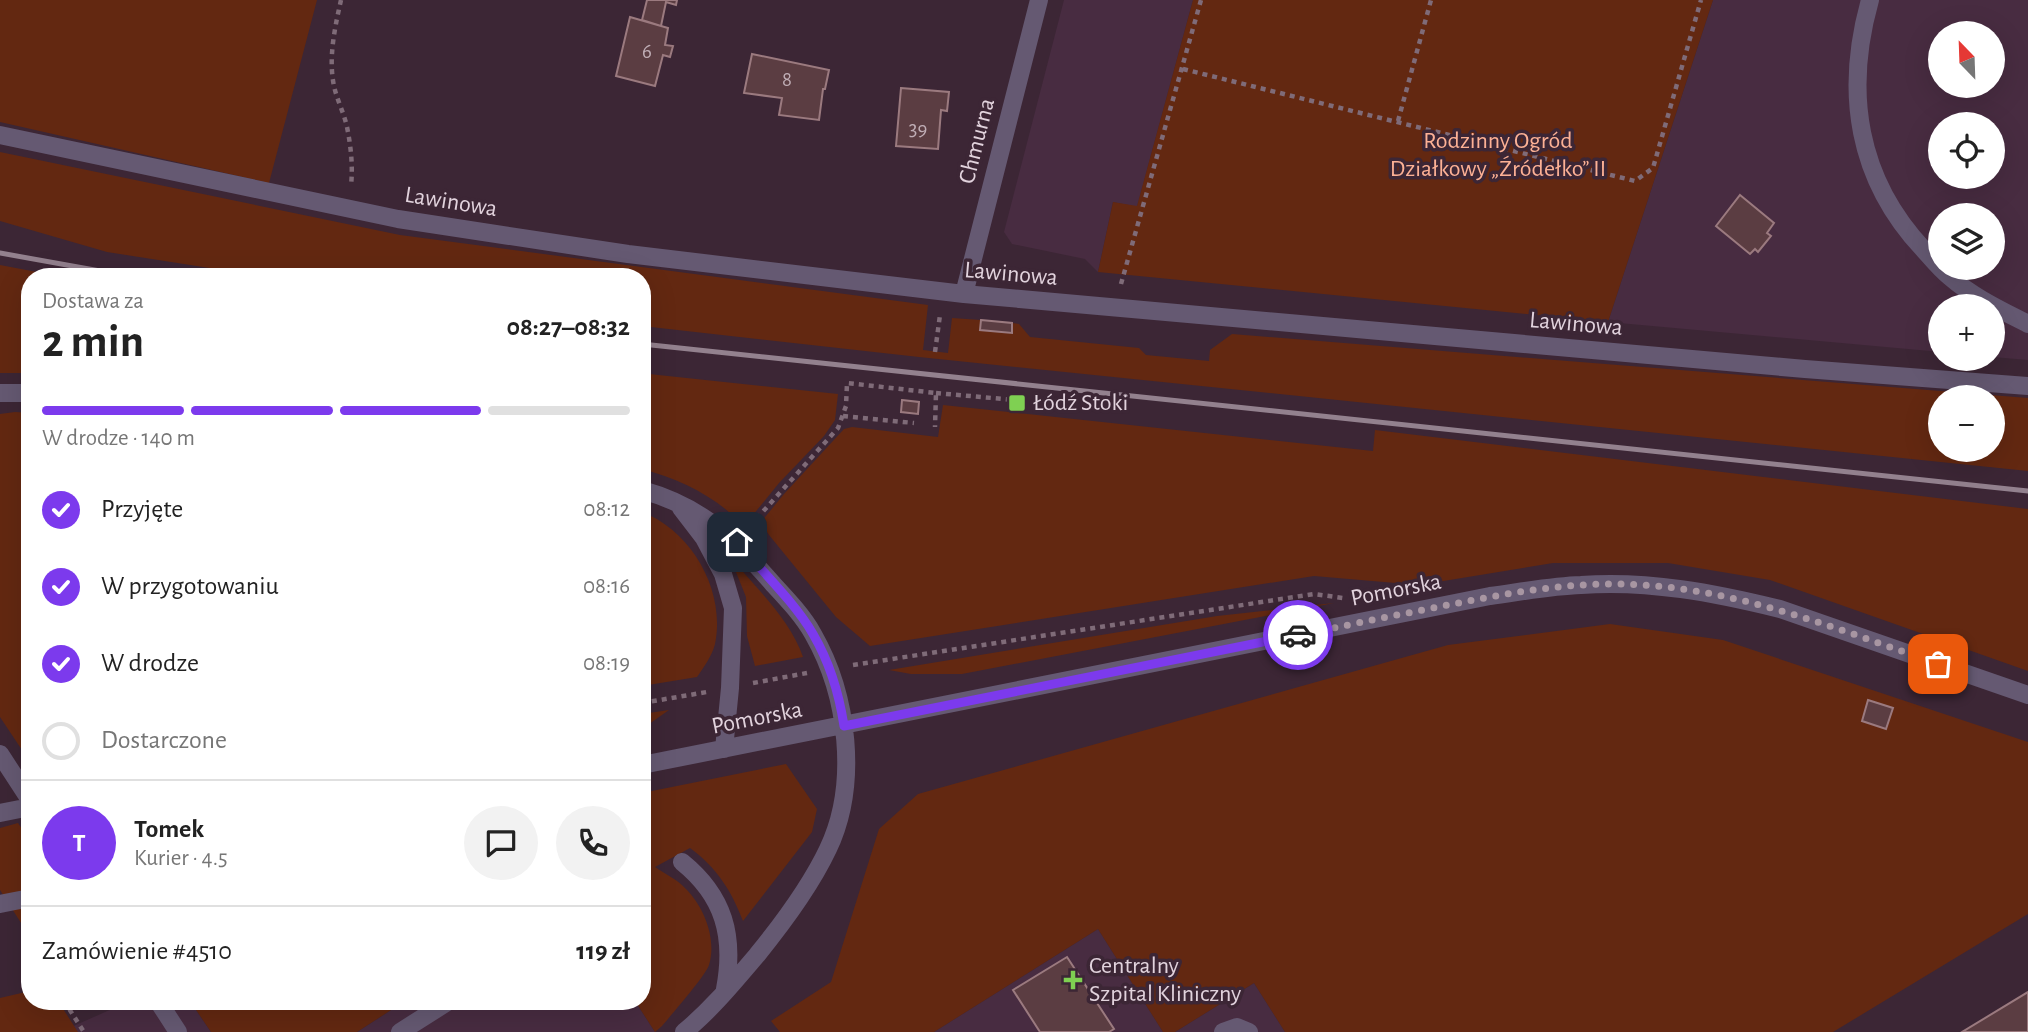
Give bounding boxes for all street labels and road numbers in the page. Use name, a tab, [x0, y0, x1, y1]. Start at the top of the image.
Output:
street label: Chmurna	[955, 96, 999, 186]
street label: Lawinowa	[403, 183, 499, 221]
street label: Lawinowa	[963, 258, 1059, 290]
street label: Lawinowa	[1528, 308, 1624, 340]
street label: Pomorska	[1349, 569, 1443, 611]
street label: Pomorska	[710, 697, 804, 739]

